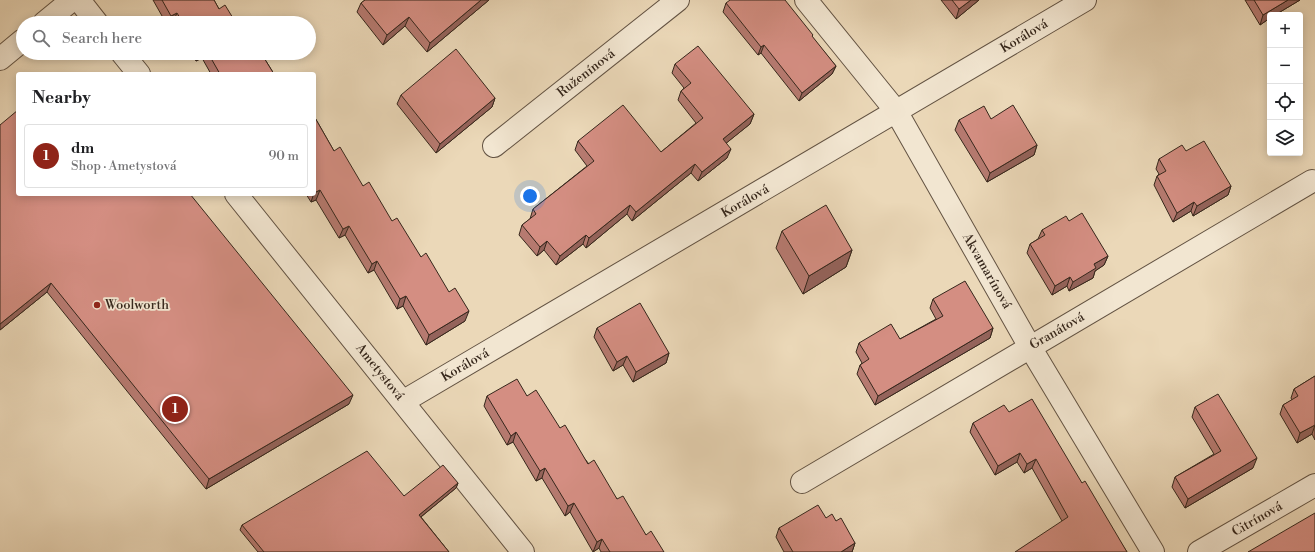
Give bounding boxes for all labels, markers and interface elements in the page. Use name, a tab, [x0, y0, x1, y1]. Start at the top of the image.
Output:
map controls	[1267, 12, 1303, 156]
button: +	[1267, 12, 1303, 48]
street label: Korálová	[997, 15, 1051, 56]
search box	[16, 16, 316, 60]
icon: search	[30, 27, 52, 49]
text: Search here	[62, 29, 142, 48]
street label: Ruženínová	[554, 45, 618, 101]
button: −	[1267, 48, 1303, 84]
button: locate	[1267, 84, 1303, 120]
text: Nearby	[32, 87, 91, 109]
button: layers	[1267, 120, 1303, 156]
text: dm	[71, 139, 94, 158]
text: 1	[43, 148, 49, 164]
text: 90 m	[268, 148, 299, 164]
text: Shop · Ametystová	[71, 158, 177, 174]
street label: Korálová	[718, 181, 772, 221]
your location	[520, 186, 540, 206]
street label: Akvamarínová	[958, 229, 1015, 312]
place label: Woolworth	[104, 297, 169, 313]
marker: Woolworth	[92, 300, 102, 310]
street label: Granátová	[1027, 309, 1088, 353]
street label: Ametystová	[352, 340, 408, 404]
street label: Korálová	[438, 345, 492, 385]
pin: 1	[162, 394, 188, 424]
street label: Citrínová	[1229, 498, 1285, 540]

